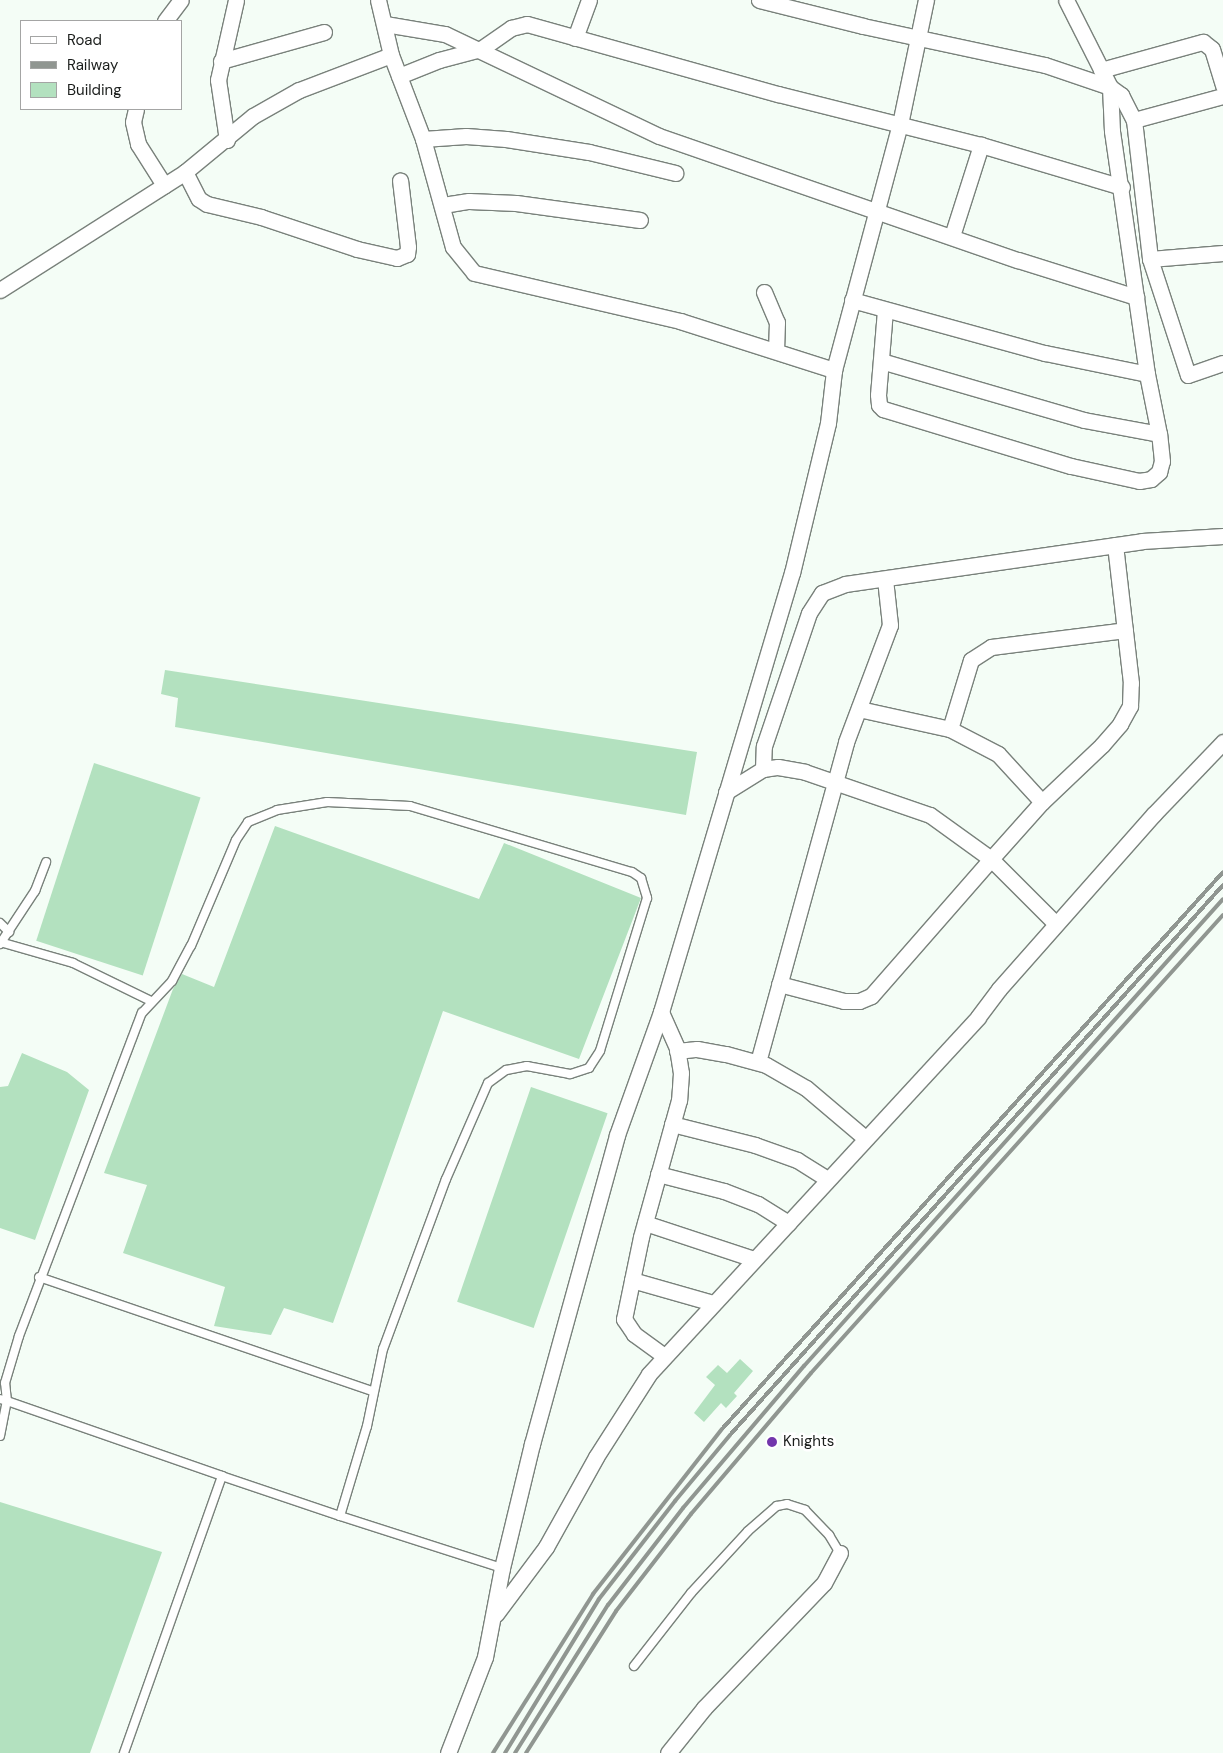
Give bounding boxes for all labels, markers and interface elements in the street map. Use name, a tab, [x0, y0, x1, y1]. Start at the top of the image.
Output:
legend	[20, 20, 182, 110]
text: Road	[67, 30, 102, 50]
text: Railway	[67, 55, 118, 75]
text: Building	[67, 80, 122, 100]
place label: Knights	[783, 1433, 834, 1451]
marker: Knights	[765, 1435, 779, 1449]

